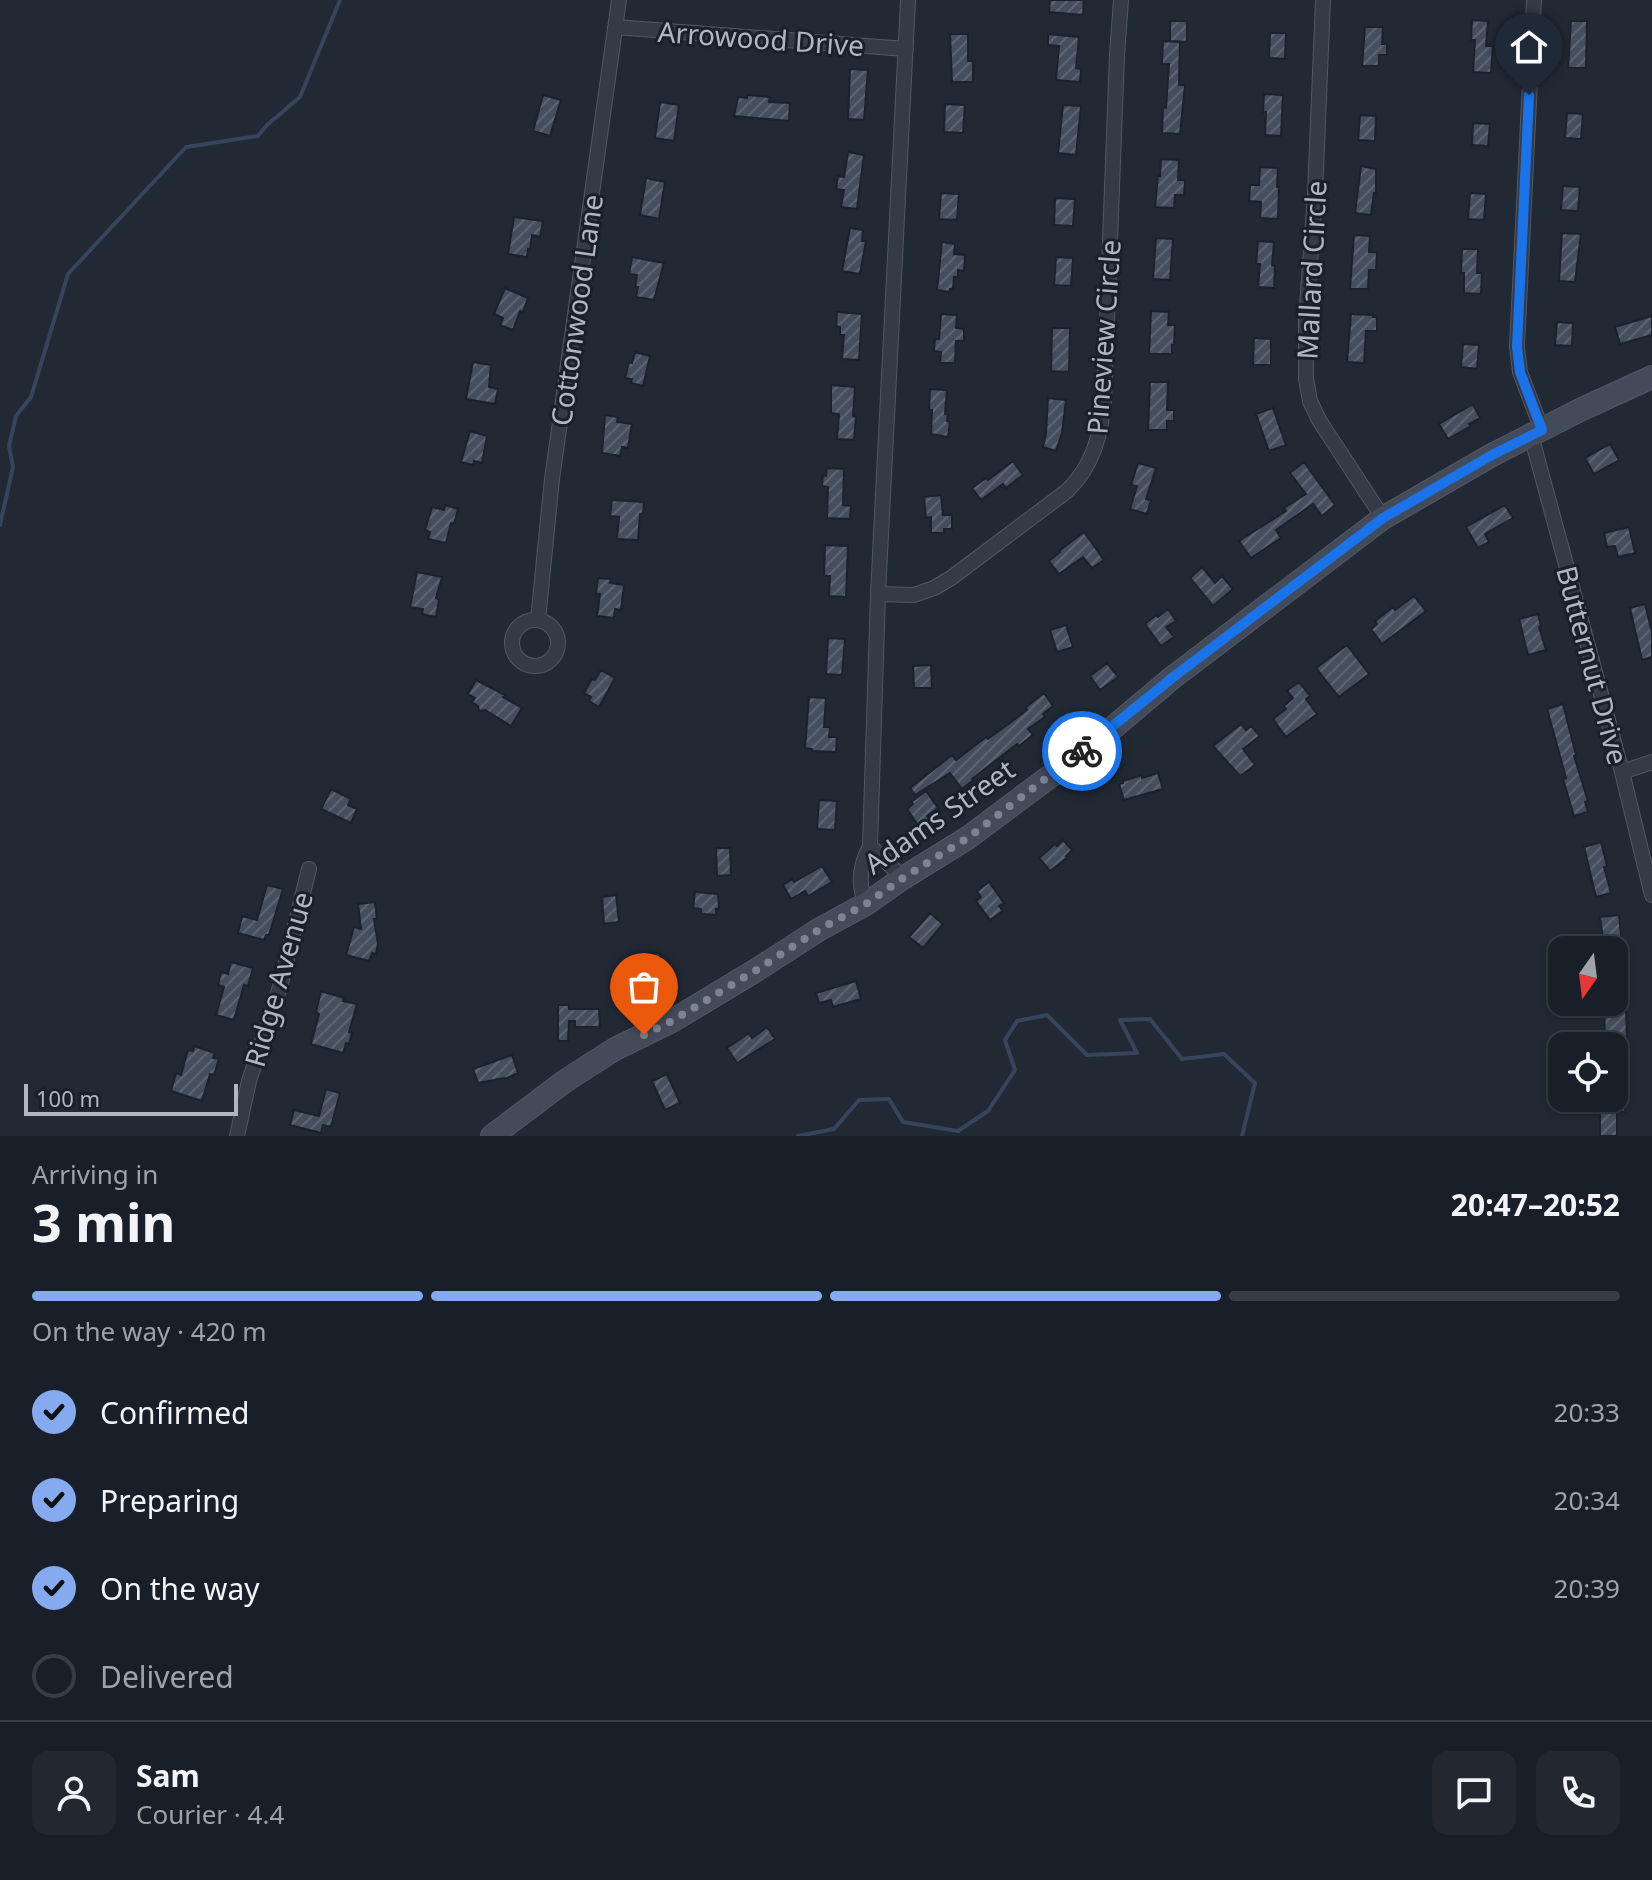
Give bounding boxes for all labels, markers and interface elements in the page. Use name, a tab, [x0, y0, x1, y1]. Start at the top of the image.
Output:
street label: Arrowood Drive	[657, 12, 865, 64]
pin	[1495, 13, 1563, 95]
icon: home	[1507, 25, 1551, 69]
street label: Mallard Circle	[1287, 180, 1335, 360]
street label: Cottonwood Lane	[541, 192, 611, 428]
street label: Pineview Circle	[1077, 238, 1129, 436]
street label: Butternut Drive	[1548, 561, 1638, 769]
courier	[1042, 711, 1122, 791]
icon: bike	[1060, 729, 1104, 773]
street label: Adams Street	[856, 750, 1022, 882]
street label: Ridge Avenue	[235, 887, 321, 1071]
north arrow	[1548, 936, 1628, 1016]
map controls	[1548, 936, 1628, 1112]
pin	[610, 953, 678, 1035]
icon: bag	[622, 965, 666, 1009]
button: locate	[1548, 1032, 1628, 1112]
scale bar	[24, 1080, 238, 1116]
text: 100 m	[36, 1083, 100, 1113]
text: Arriving in	[32, 1156, 158, 1192]
text: 20:47–20:52	[1451, 1184, 1620, 1225]
text: 3 min	[32, 1186, 175, 1257]
text: On the way · 420 m	[32, 1313, 266, 1349]
icon: check	[32, 1390, 76, 1434]
text: Confirmed	[100, 1392, 250, 1433]
text: 20:33	[1554, 1394, 1620, 1430]
icon: check	[32, 1478, 76, 1522]
text: Preparing	[100, 1480, 239, 1521]
text: 20:34	[1554, 1482, 1620, 1518]
icon: check	[32, 1566, 76, 1610]
text: On the way	[100, 1568, 260, 1609]
text: 20:39	[1554, 1570, 1620, 1606]
text: Delivered	[100, 1656, 234, 1697]
button: person	[32, 1751, 116, 1835]
button: chat	[1432, 1751, 1516, 1835]
button: phone	[1536, 1751, 1620, 1835]
text: Sam	[136, 1755, 200, 1796]
text: Courier · 4.4	[136, 1796, 284, 1832]

